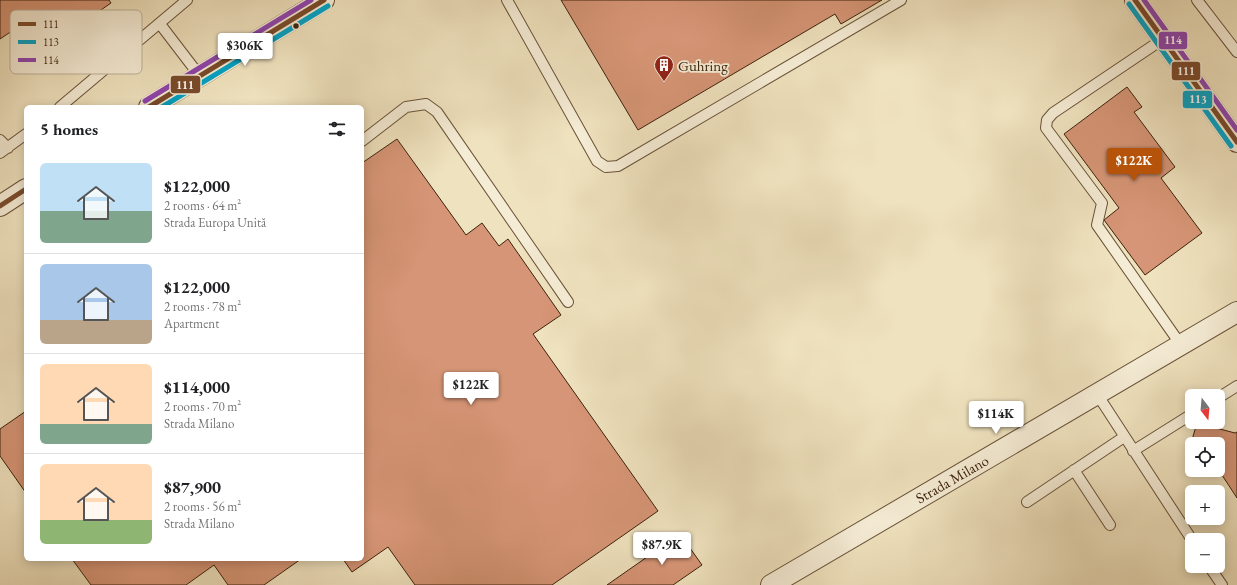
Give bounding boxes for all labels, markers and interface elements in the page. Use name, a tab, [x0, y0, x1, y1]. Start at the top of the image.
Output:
legend	[10, 10, 142, 74]
text: 111	[43, 17, 59, 31]
unlabelled marker	[291, 21, 301, 31]
line badge: 114	[1158, 31, 1188, 50]
pin: $306K	[217, 33, 273, 67]
text: 114	[1164, 33, 1182, 47]
text: 113	[43, 35, 59, 49]
text: $306K	[227, 37, 263, 54]
text: 114	[43, 53, 60, 67]
building icon: Guhring	[653, 54, 675, 82]
place label: Guhring	[678, 56, 728, 75]
line badge: 111	[1171, 61, 1201, 81]
text: 111	[1177, 64, 1195, 78]
line badge: 111	[170, 75, 201, 94]
text: 111	[176, 78, 194, 92]
line badge: 113	[1182, 90, 1213, 109]
text: 113	[1189, 92, 1207, 106]
text: 5 homes	[40, 118, 98, 140]
icon: filters	[326, 118, 348, 140]
pin: $122K	[1106, 148, 1162, 182]
text: $122K	[1116, 152, 1152, 169]
text: $122,000	[164, 175, 230, 197]
icon: home	[72, 179, 120, 227]
text: 2 rooms · 64 m²	[164, 197, 241, 214]
text: Strada Europa Unită	[164, 214, 266, 231]
text: $122,000	[164, 276, 230, 298]
icon: home	[72, 280, 120, 328]
text: 2 rooms · 78 m²	[164, 298, 241, 315]
text: Apartment	[164, 315, 219, 332]
pin: $122K	[443, 372, 499, 406]
text: $114,000	[164, 376, 230, 398]
text: $122K	[453, 376, 489, 393]
icon: home	[72, 380, 120, 428]
north arrow	[1185, 389, 1225, 429]
map controls	[1185, 389, 1225, 573]
text: 2 rooms · 70 m²	[164, 398, 241, 415]
pin: $114K	[968, 401, 1024, 435]
text: $114K	[978, 405, 1014, 422]
text: Strada Milano	[164, 415, 235, 432]
button: locate	[1185, 437, 1225, 477]
street label: Strada Milano	[912, 450, 992, 508]
text: $87,900	[164, 476, 221, 498]
icon: home	[72, 480, 120, 528]
button: +	[1185, 485, 1225, 525]
text: 2 rooms · 56 m²	[164, 498, 241, 515]
text: Strada Milano	[164, 515, 235, 532]
pin: $87.9K	[629, 532, 695, 566]
button: −	[1185, 533, 1225, 573]
text: $87.9K	[642, 536, 682, 553]

